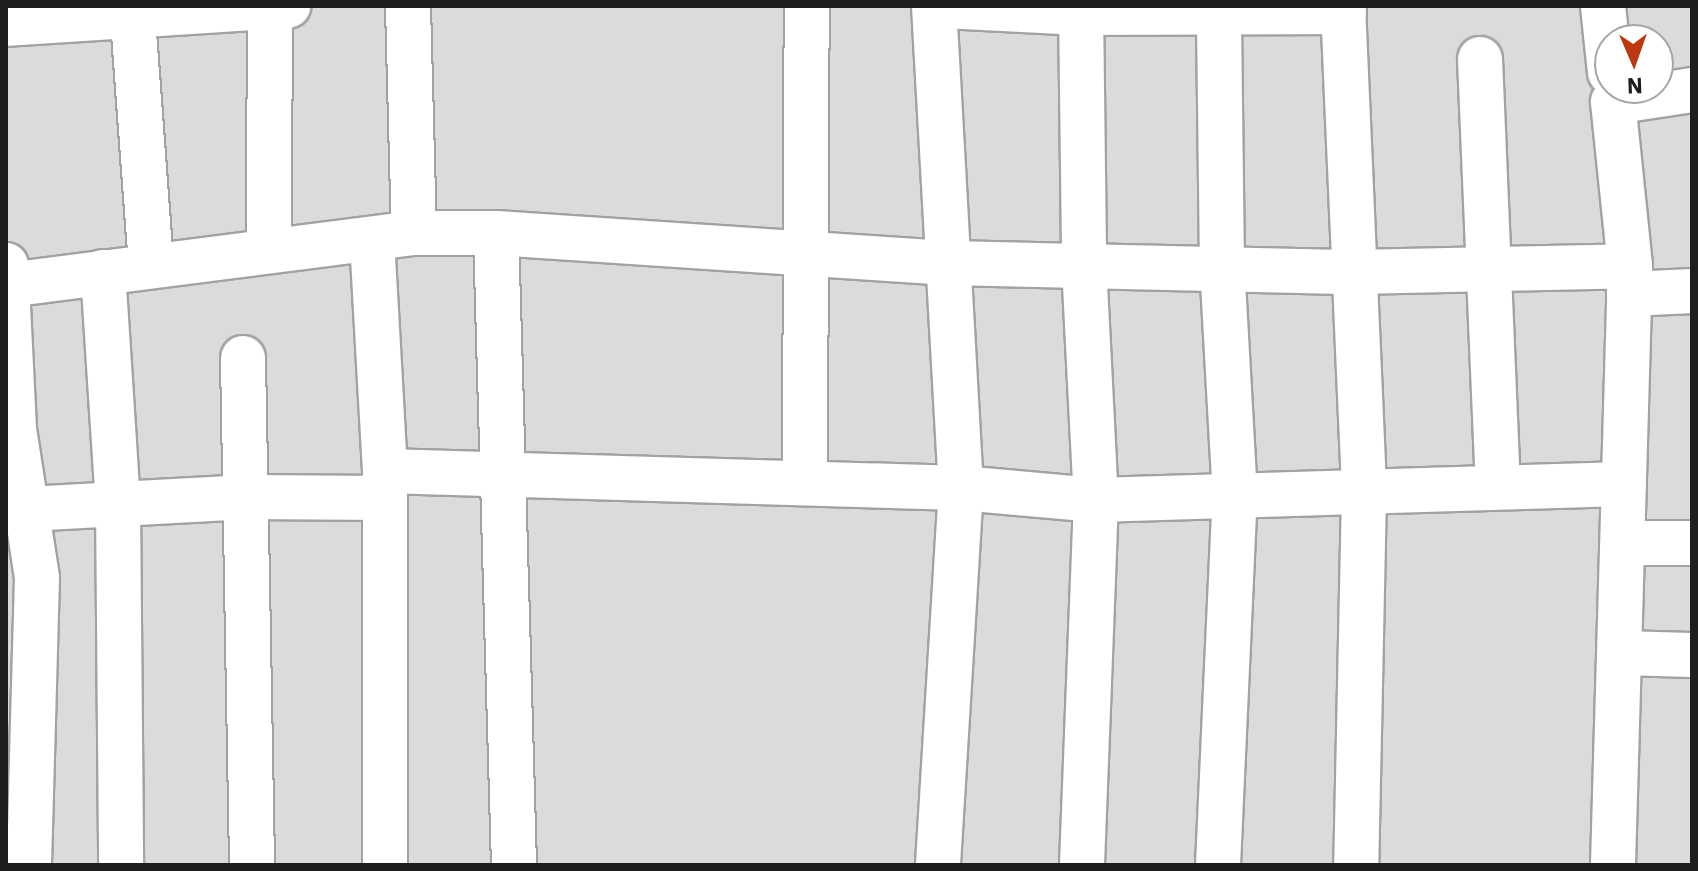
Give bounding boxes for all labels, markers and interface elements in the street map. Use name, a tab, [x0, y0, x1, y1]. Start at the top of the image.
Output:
north arrow	[1594, 24, 1674, 104]
text: N	[1626, 72, 1643, 101]

